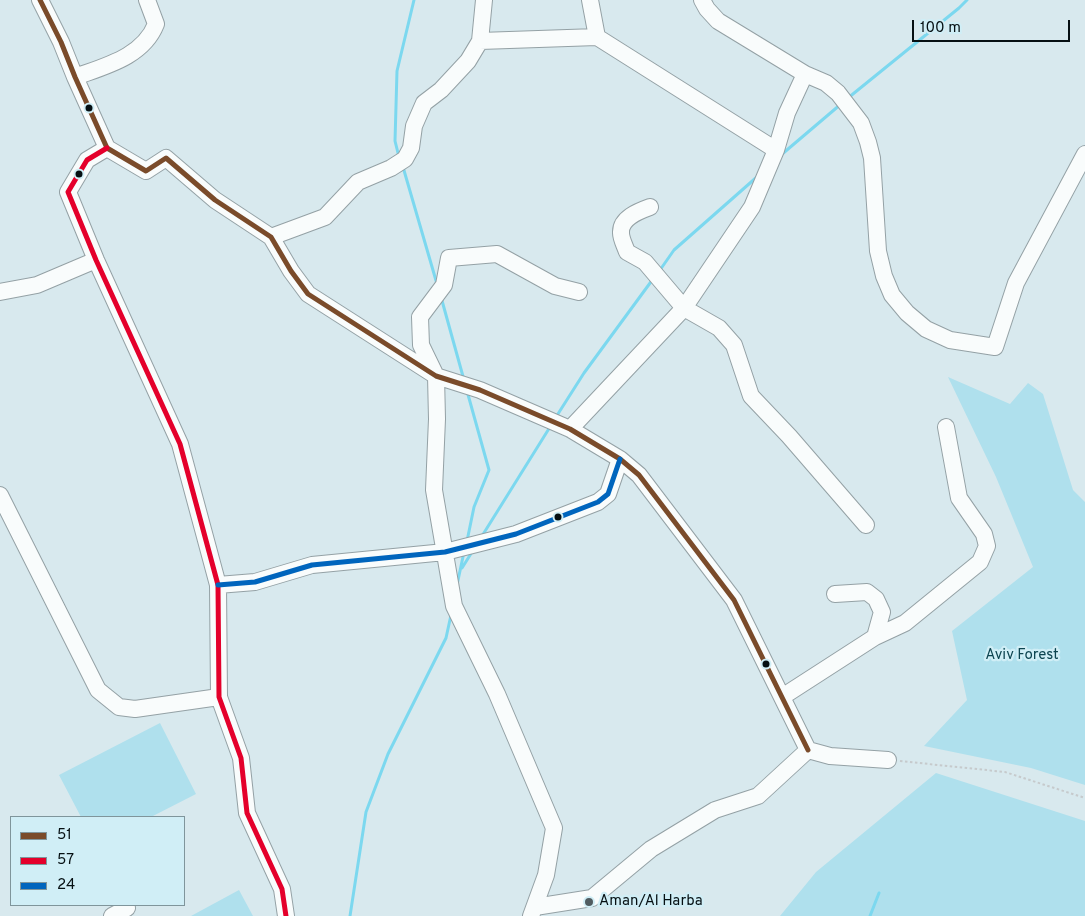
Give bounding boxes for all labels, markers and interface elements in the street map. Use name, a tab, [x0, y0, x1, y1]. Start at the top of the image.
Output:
scale bar	[915, 10, 1072, 42]
text: 100 m	[920, 19, 961, 38]
unlabelled marker	[84, 103, 94, 113]
unlabelled marker	[74, 169, 84, 179]
unlabelled marker	[553, 512, 563, 522]
park label: Aviv Forest	[985, 647, 1059, 665]
unlabelled marker	[761, 659, 771, 669]
legend	[10, 816, 185, 906]
text: 51	[57, 826, 72, 845]
text: 57	[57, 851, 74, 870]
text: 24	[57, 876, 75, 895]
place label: Aman/Al Harba	[599, 893, 703, 911]
marker: Aman/Al Harba	[583, 896, 595, 908]

